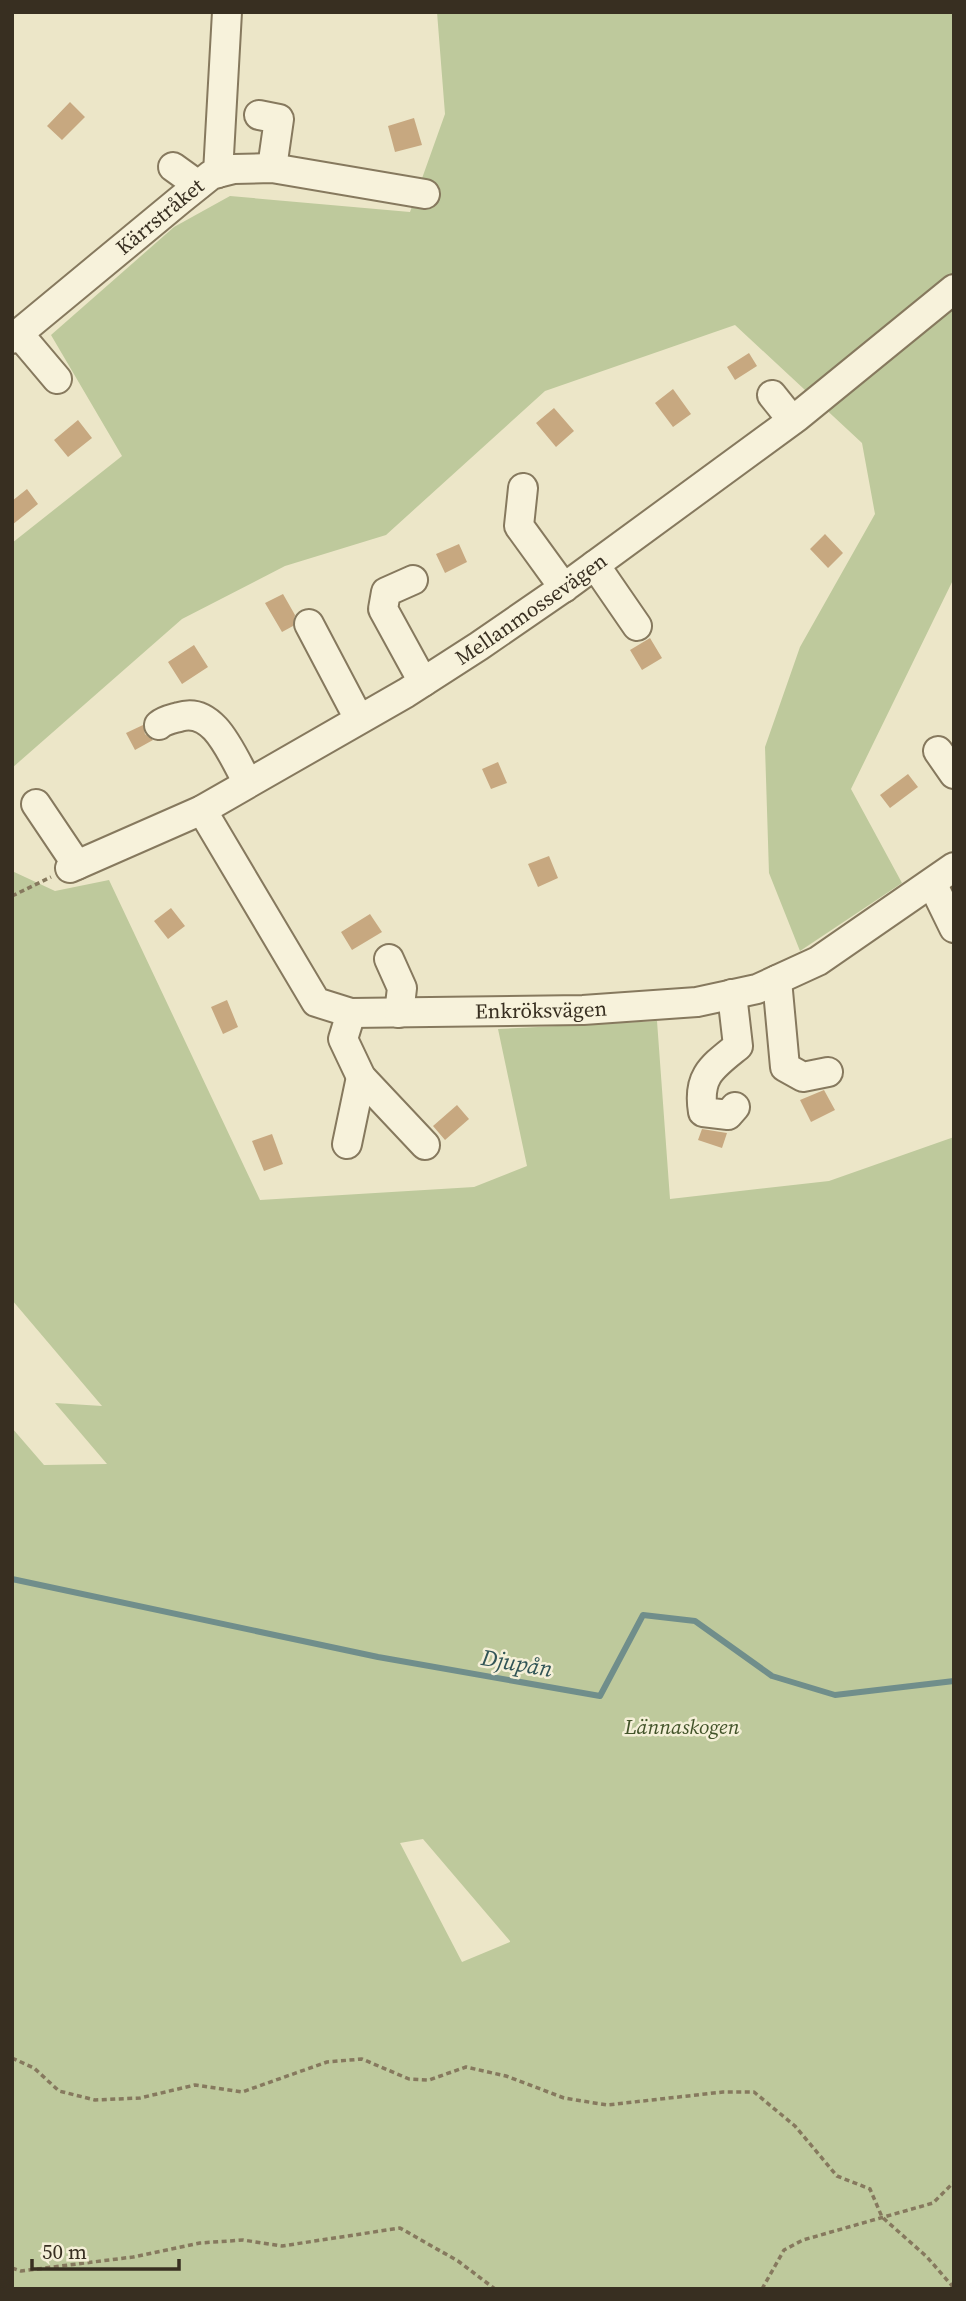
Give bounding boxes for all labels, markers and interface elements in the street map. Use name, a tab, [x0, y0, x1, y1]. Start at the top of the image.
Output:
street label: Kärrstråket	[110, 171, 210, 261]
street label: Mellanmossevägen	[449, 546, 613, 672]
street label: Enkröksvägen	[475, 993, 608, 1025]
water label: Djupån	[478, 1641, 555, 1685]
park label: Lännaskogen	[624, 1712, 740, 1741]
scale bar	[32, 2228, 178, 2272]
text: 50 m	[42, 2237, 87, 2266]

